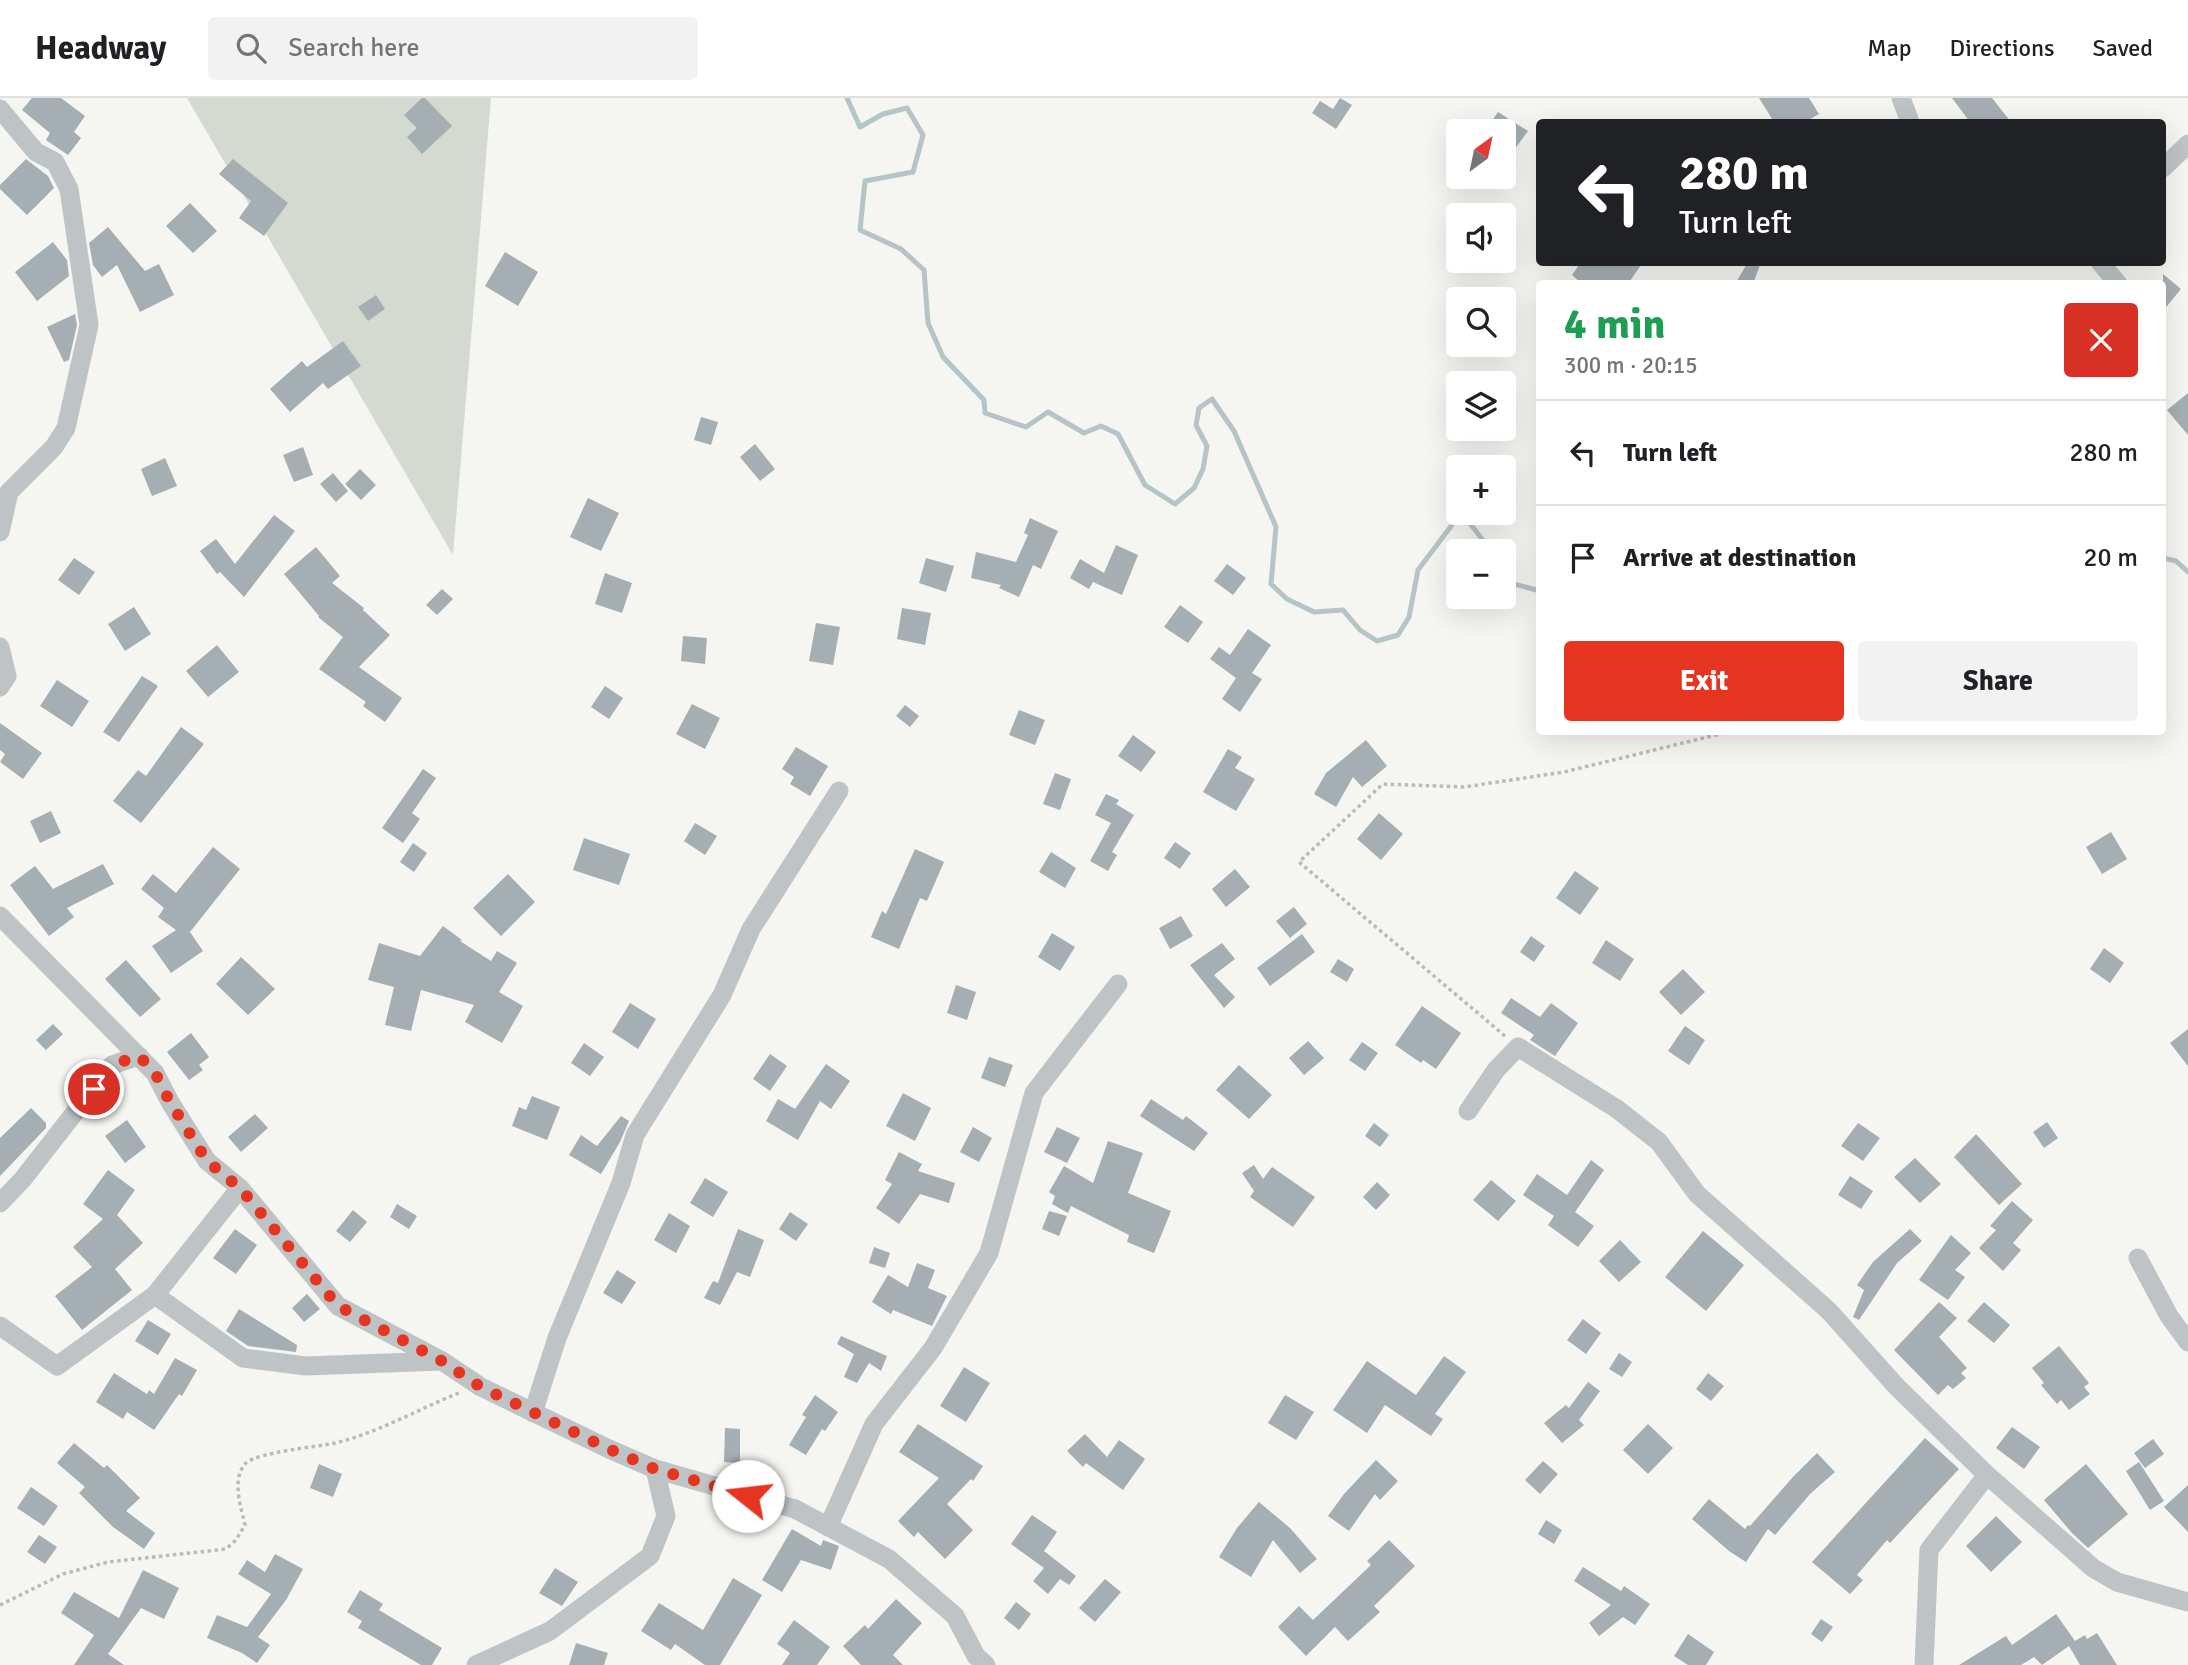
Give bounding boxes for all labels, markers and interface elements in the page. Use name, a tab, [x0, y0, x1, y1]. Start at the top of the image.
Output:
search box	[208, 17, 698, 80]
text: Headway	[35, 28, 166, 69]
icon: search	[232, 29, 270, 67]
text: Search here	[288, 32, 419, 64]
text: Map	[1867, 33, 1912, 63]
text: Directions	[1950, 33, 2055, 63]
text: Saved	[2093, 33, 2153, 63]
north arrow	[1446, 119, 1516, 189]
map controls	[1446, 119, 1516, 609]
text: 280 m	[1679, 143, 1809, 203]
icon: left	[1564, 147, 1655, 238]
button: sound	[1446, 203, 1516, 273]
text: Turn left	[1679, 203, 1792, 242]
button: search	[1446, 287, 1516, 357]
text: 4 min	[1564, 299, 1665, 350]
button: close	[2064, 303, 2138, 377]
text: 300 m · 20:15	[1564, 351, 1698, 380]
button: layers	[1446, 371, 1516, 441]
icon: left	[1564, 434, 1602, 472]
text: Turn left	[1623, 437, 1717, 469]
text: 280 m	[2069, 437, 2138, 469]
button: +	[1446, 455, 1516, 525]
button: −	[1446, 539, 1516, 609]
icon: arrive	[1564, 539, 1602, 577]
text: Arrive at destination	[1623, 542, 1856, 574]
text: 20 m	[2083, 542, 2138, 574]
button: Exit	[1564, 641, 1844, 721]
button: Share	[1858, 641, 2138, 721]
pin	[64, 1059, 124, 1119]
icon: arrive	[75, 1070, 113, 1108]
position arrow	[711, 1459, 785, 1533]

